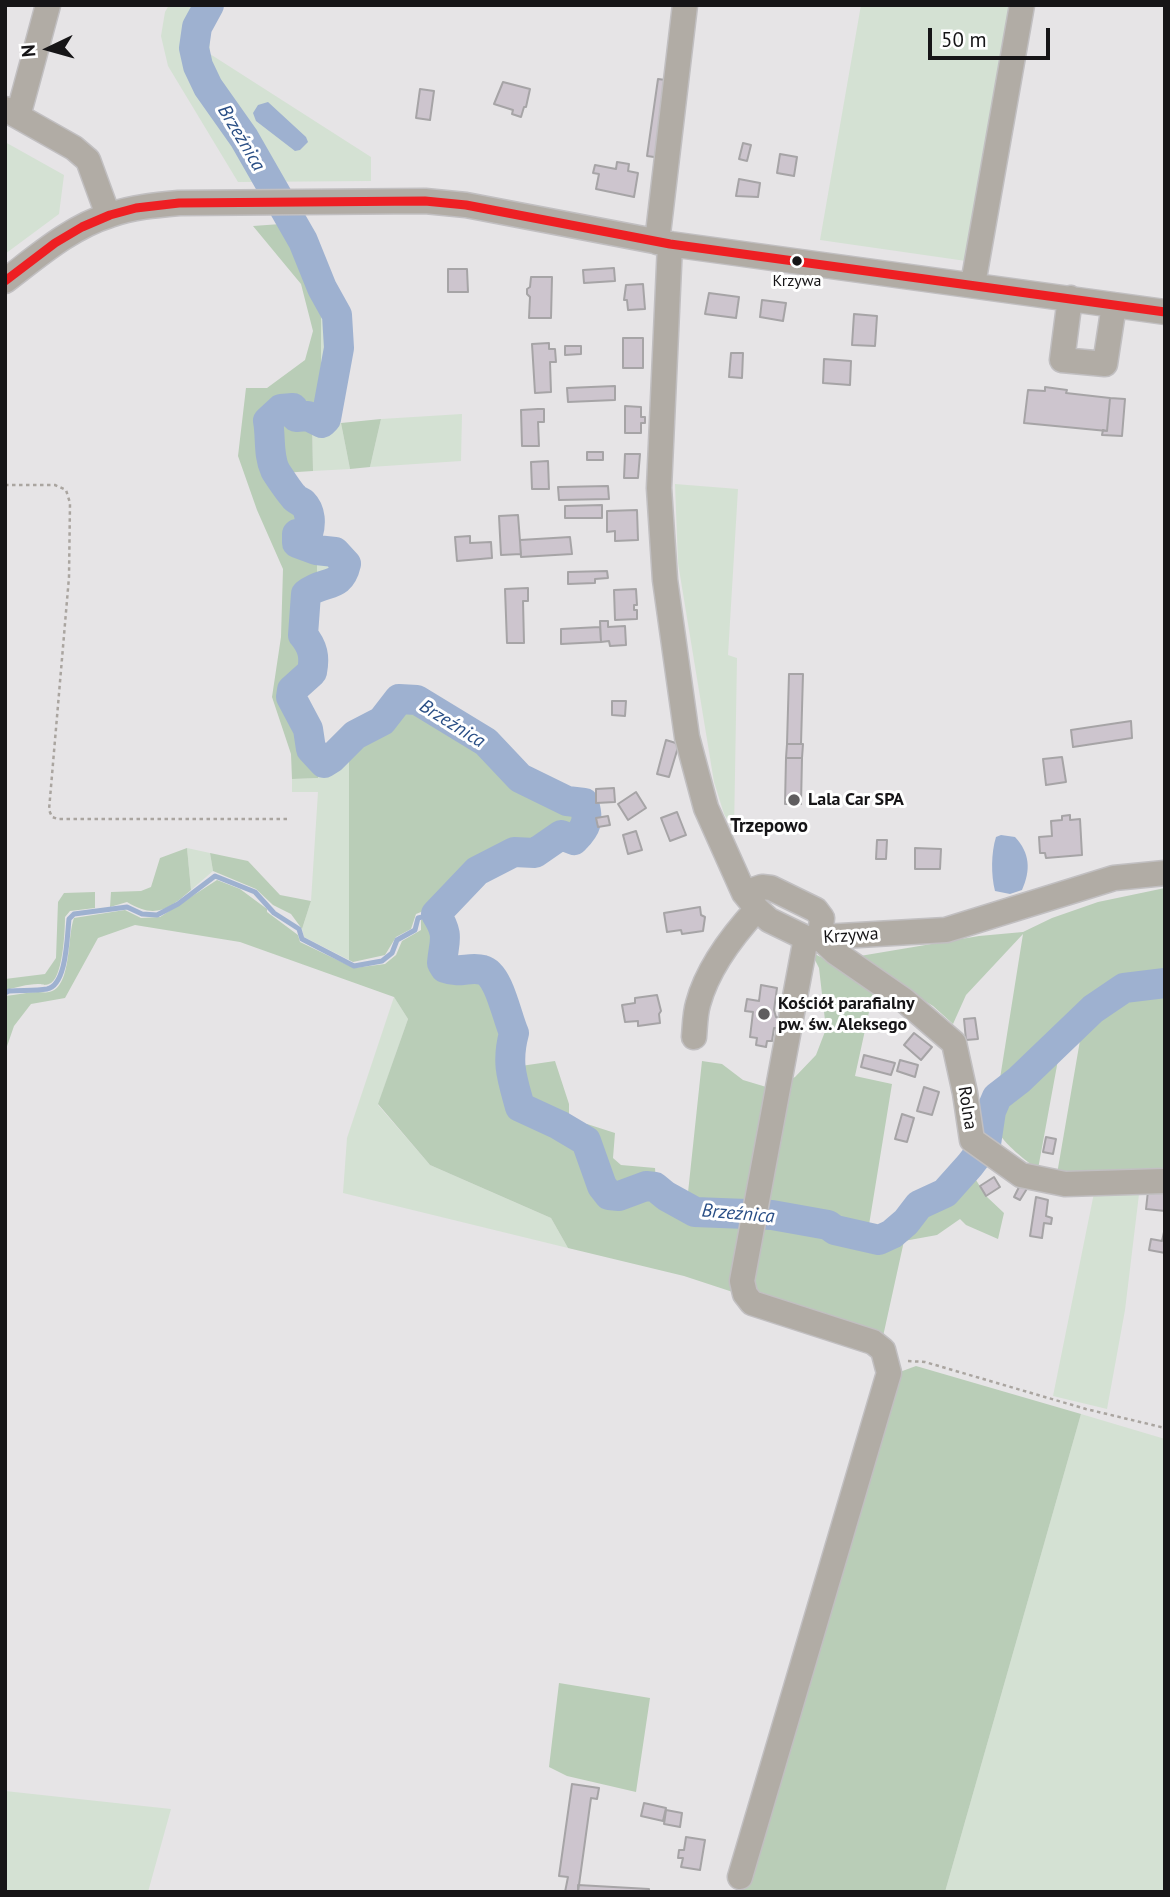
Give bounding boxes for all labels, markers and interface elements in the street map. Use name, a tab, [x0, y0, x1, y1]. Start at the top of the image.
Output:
north arrow	[14, 14, 84, 84]
scale bar	[932, 14, 1054, 58]
text: 50 m	[941, 26, 987, 53]
text: N	[16, 44, 41, 58]
water label: Brzeźnica	[212, 101, 270, 175]
marker: Krzywa	[790, 254, 804, 268]
place label: Krzywa	[773, 271, 821, 291]
water label: Brzeźnica	[415, 695, 489, 753]
place label: Lala Car SPA	[808, 789, 904, 811]
marker: Lala Car SPA	[786, 792, 802, 808]
district label: Trzepowo	[730, 816, 808, 838]
street label: Krzywa	[823, 923, 879, 949]
place label: Kościół parafialny pw. św. Aleksego	[778, 993, 915, 1036]
marker: Kościół parafialny pw. św. Aleksego	[756, 1006, 772, 1022]
street label: Rolna	[953, 1085, 981, 1131]
water label: Brzeźnica	[701, 1199, 775, 1229]

